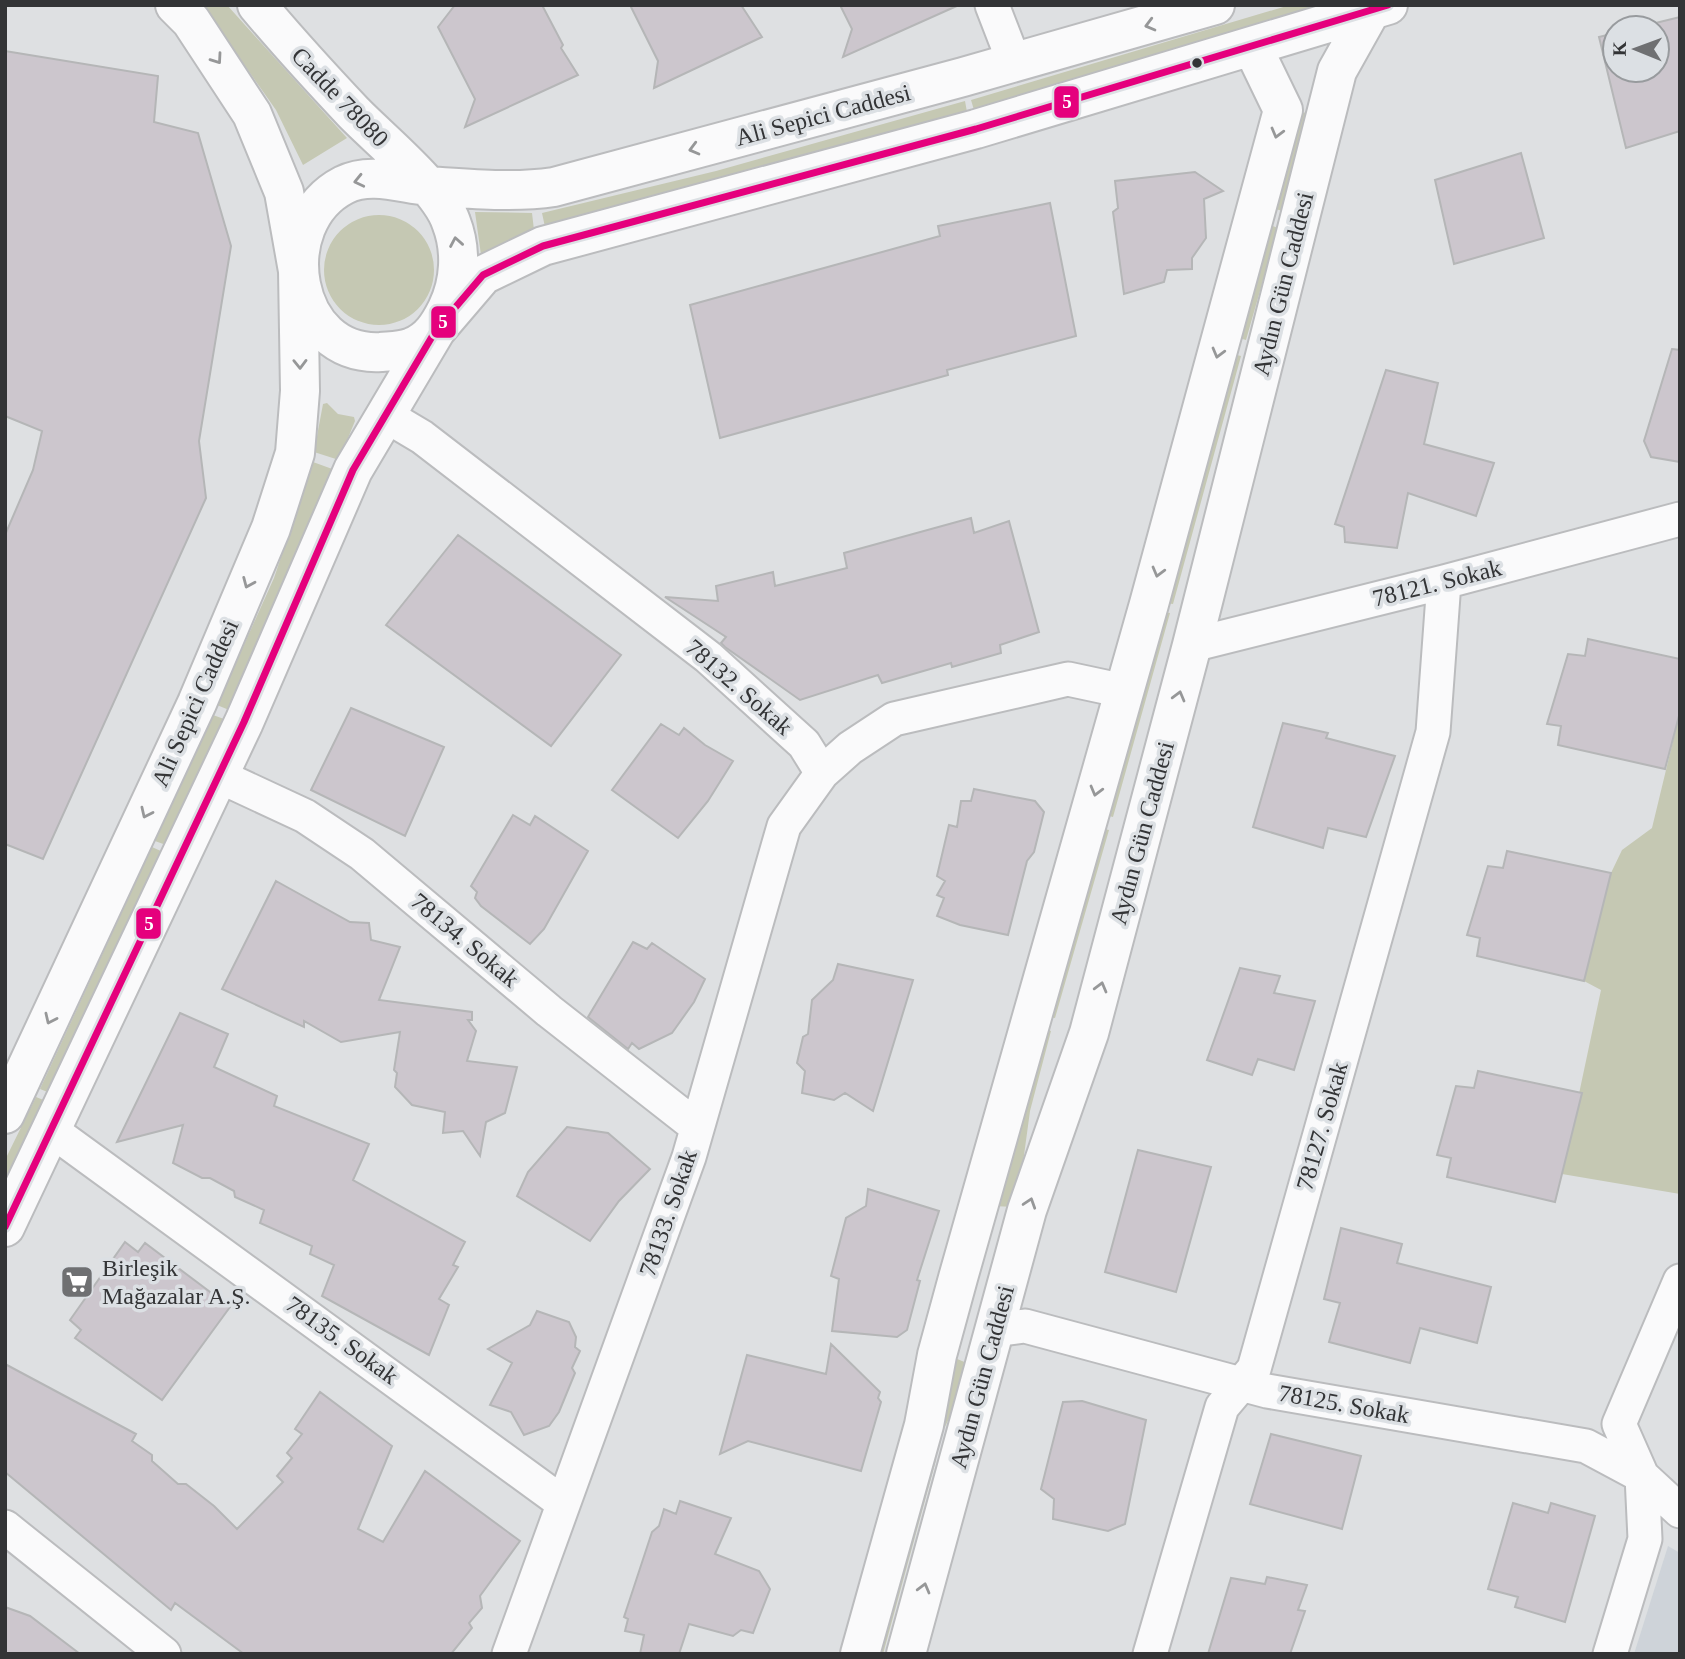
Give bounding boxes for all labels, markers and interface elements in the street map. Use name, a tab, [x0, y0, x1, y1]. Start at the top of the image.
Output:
north arrow	[1601, 14, 1671, 84]
one-way arrow	[1144, 16, 1156, 31]
text: K	[1609, 41, 1630, 56]
street label: Cadde 78080	[286, 42, 394, 152]
one-way arrow	[209, 51, 221, 64]
unlabelled marker	[1190, 56, 1204, 70]
street label: Ali Sepici Caddesi	[733, 79, 914, 151]
line badge: 5	[1053, 85, 1080, 119]
text: 5	[1062, 91, 1072, 112]
one-way arrow	[1271, 127, 1285, 139]
one-way arrow	[688, 141, 700, 155]
one-way arrow	[353, 173, 365, 187]
street label: Aydın Gün Caddesi	[1248, 189, 1318, 379]
one-way arrow	[449, 236, 464, 248]
line badge: 5	[430, 305, 457, 339]
text: 5	[438, 311, 448, 332]
one-way arrow	[1212, 347, 1226, 359]
one-way arrow	[292, 359, 307, 370]
street label: 78121. Sokak	[1370, 554, 1504, 612]
one-way arrow	[1152, 566, 1166, 578]
one-way arrow	[242, 576, 256, 588]
street label: Ali Sepici Caddesi	[147, 615, 244, 790]
street label: 78132. Sokak	[681, 634, 797, 740]
one-way arrow	[1170, 691, 1185, 703]
street label: Aydın Gün Caddesi	[1105, 738, 1179, 927]
one-way arrow	[1090, 785, 1104, 797]
one-way arrow	[140, 806, 154, 818]
street label: 78134. Sokak	[406, 888, 524, 992]
line badge: 5	[135, 907, 162, 940]
text: 5	[144, 913, 154, 934]
one-way arrow	[1093, 981, 1107, 993]
one-way arrow	[44, 1012, 58, 1025]
street label: 78127. Sokak	[1291, 1059, 1353, 1193]
street label: 78133. Sokak	[634, 1146, 702, 1280]
one-way arrow	[1022, 1198, 1036, 1210]
place label: Birleşik Mağazalar A.Ş.	[102, 1255, 251, 1309]
supermarket icon: Birleşik Mağazalar A.Ş.	[58, 1263, 96, 1301]
street label: Aydın Gün Caddesi	[945, 1282, 1019, 1471]
street label: 78135. Sokak	[281, 1291, 403, 1389]
street label: 78125. Sokak	[1277, 1380, 1411, 1428]
one-way arrow	[915, 1582, 930, 1594]

